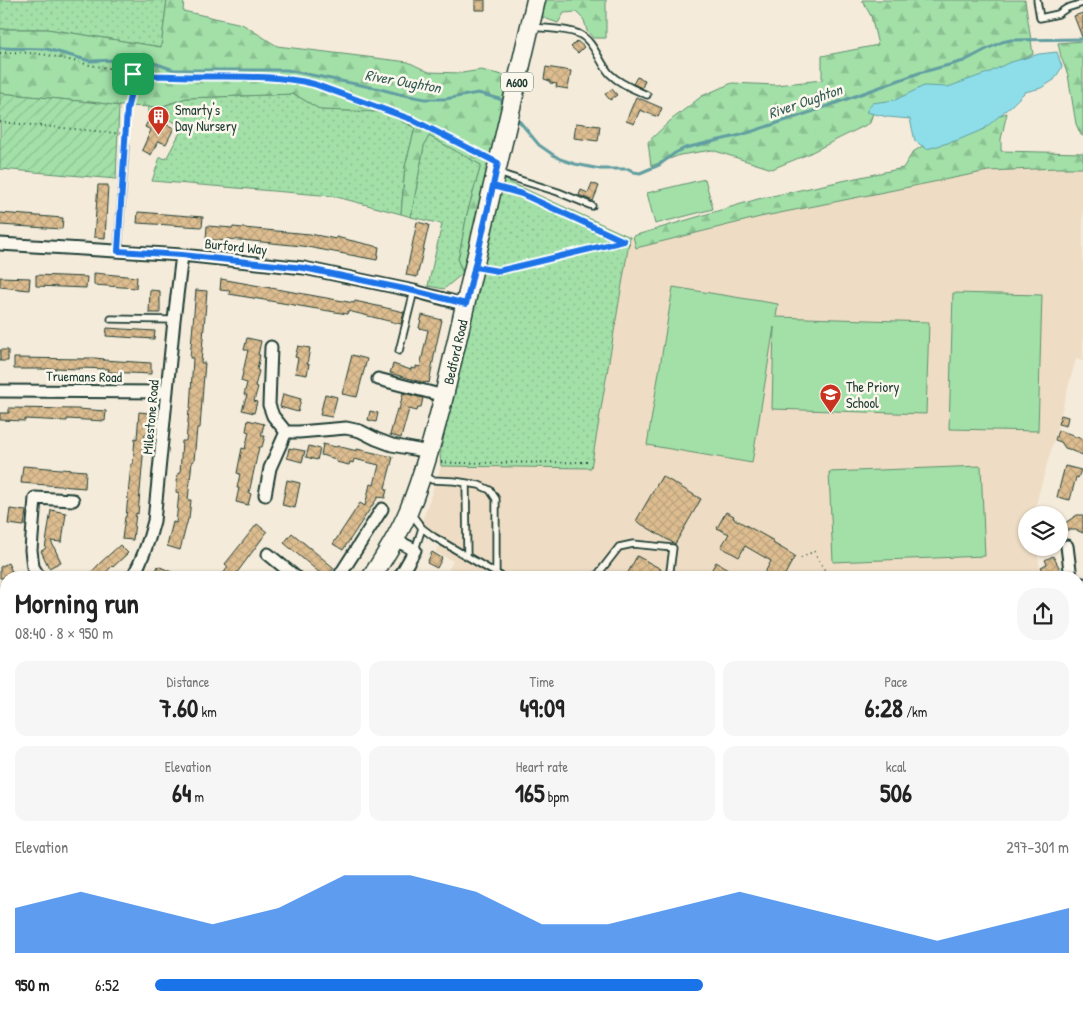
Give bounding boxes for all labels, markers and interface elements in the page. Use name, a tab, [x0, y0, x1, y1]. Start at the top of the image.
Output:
pin	[112, 53, 154, 95]
icon: arrive	[119, 60, 147, 88]
water label: River Oughton	[363, 64, 444, 98]
road number: A600	[501, 72, 533, 91]
water label: River Oughton	[765, 78, 846, 123]
place label: Smarty's Day Nursery	[175, 100, 237, 136]
building icon: Smarty's Day Nursery	[147, 105, 171, 136]
street label: Burford Way	[204, 233, 268, 260]
street label: Bedford Road	[438, 317, 472, 386]
street label: Truemans Road	[46, 366, 123, 386]
place label: The Priory School	[846, 377, 900, 412]
street label: Milestone Road	[137, 378, 163, 455]
school or university icon: The Priory School	[818, 382, 842, 413]
map controls	[1018, 506, 1068, 556]
button: layers	[1018, 506, 1068, 556]
text: Morning run	[15, 584, 139, 622]
button: share	[1017, 588, 1069, 640]
text: 08:40 · 8 × 950 m	[15, 622, 113, 644]
text: Distance	[167, 672, 209, 691]
text: Time	[530, 672, 554, 691]
text: Pace	[884, 672, 908, 691]
text: 7.60	[159, 691, 198, 725]
text: 49:09	[520, 691, 564, 725]
text: 6:28	[865, 691, 903, 725]
text: km	[198, 702, 217, 721]
text: /km	[903, 702, 927, 721]
text: Elevation	[165, 757, 211, 776]
text: Heart rate	[516, 757, 568, 776]
text: kcal	[886, 757, 906, 776]
text: 64	[172, 776, 191, 810]
text: 165	[515, 776, 545, 810]
text: 506	[880, 776, 912, 810]
text: m	[191, 787, 204, 806]
text: bpm	[545, 787, 569, 806]
text: Elevation	[15, 836, 68, 858]
text: 297–301 m	[1006, 836, 1069, 858]
text: 950 m	[15, 974, 49, 996]
text: 6:52	[95, 974, 119, 996]

